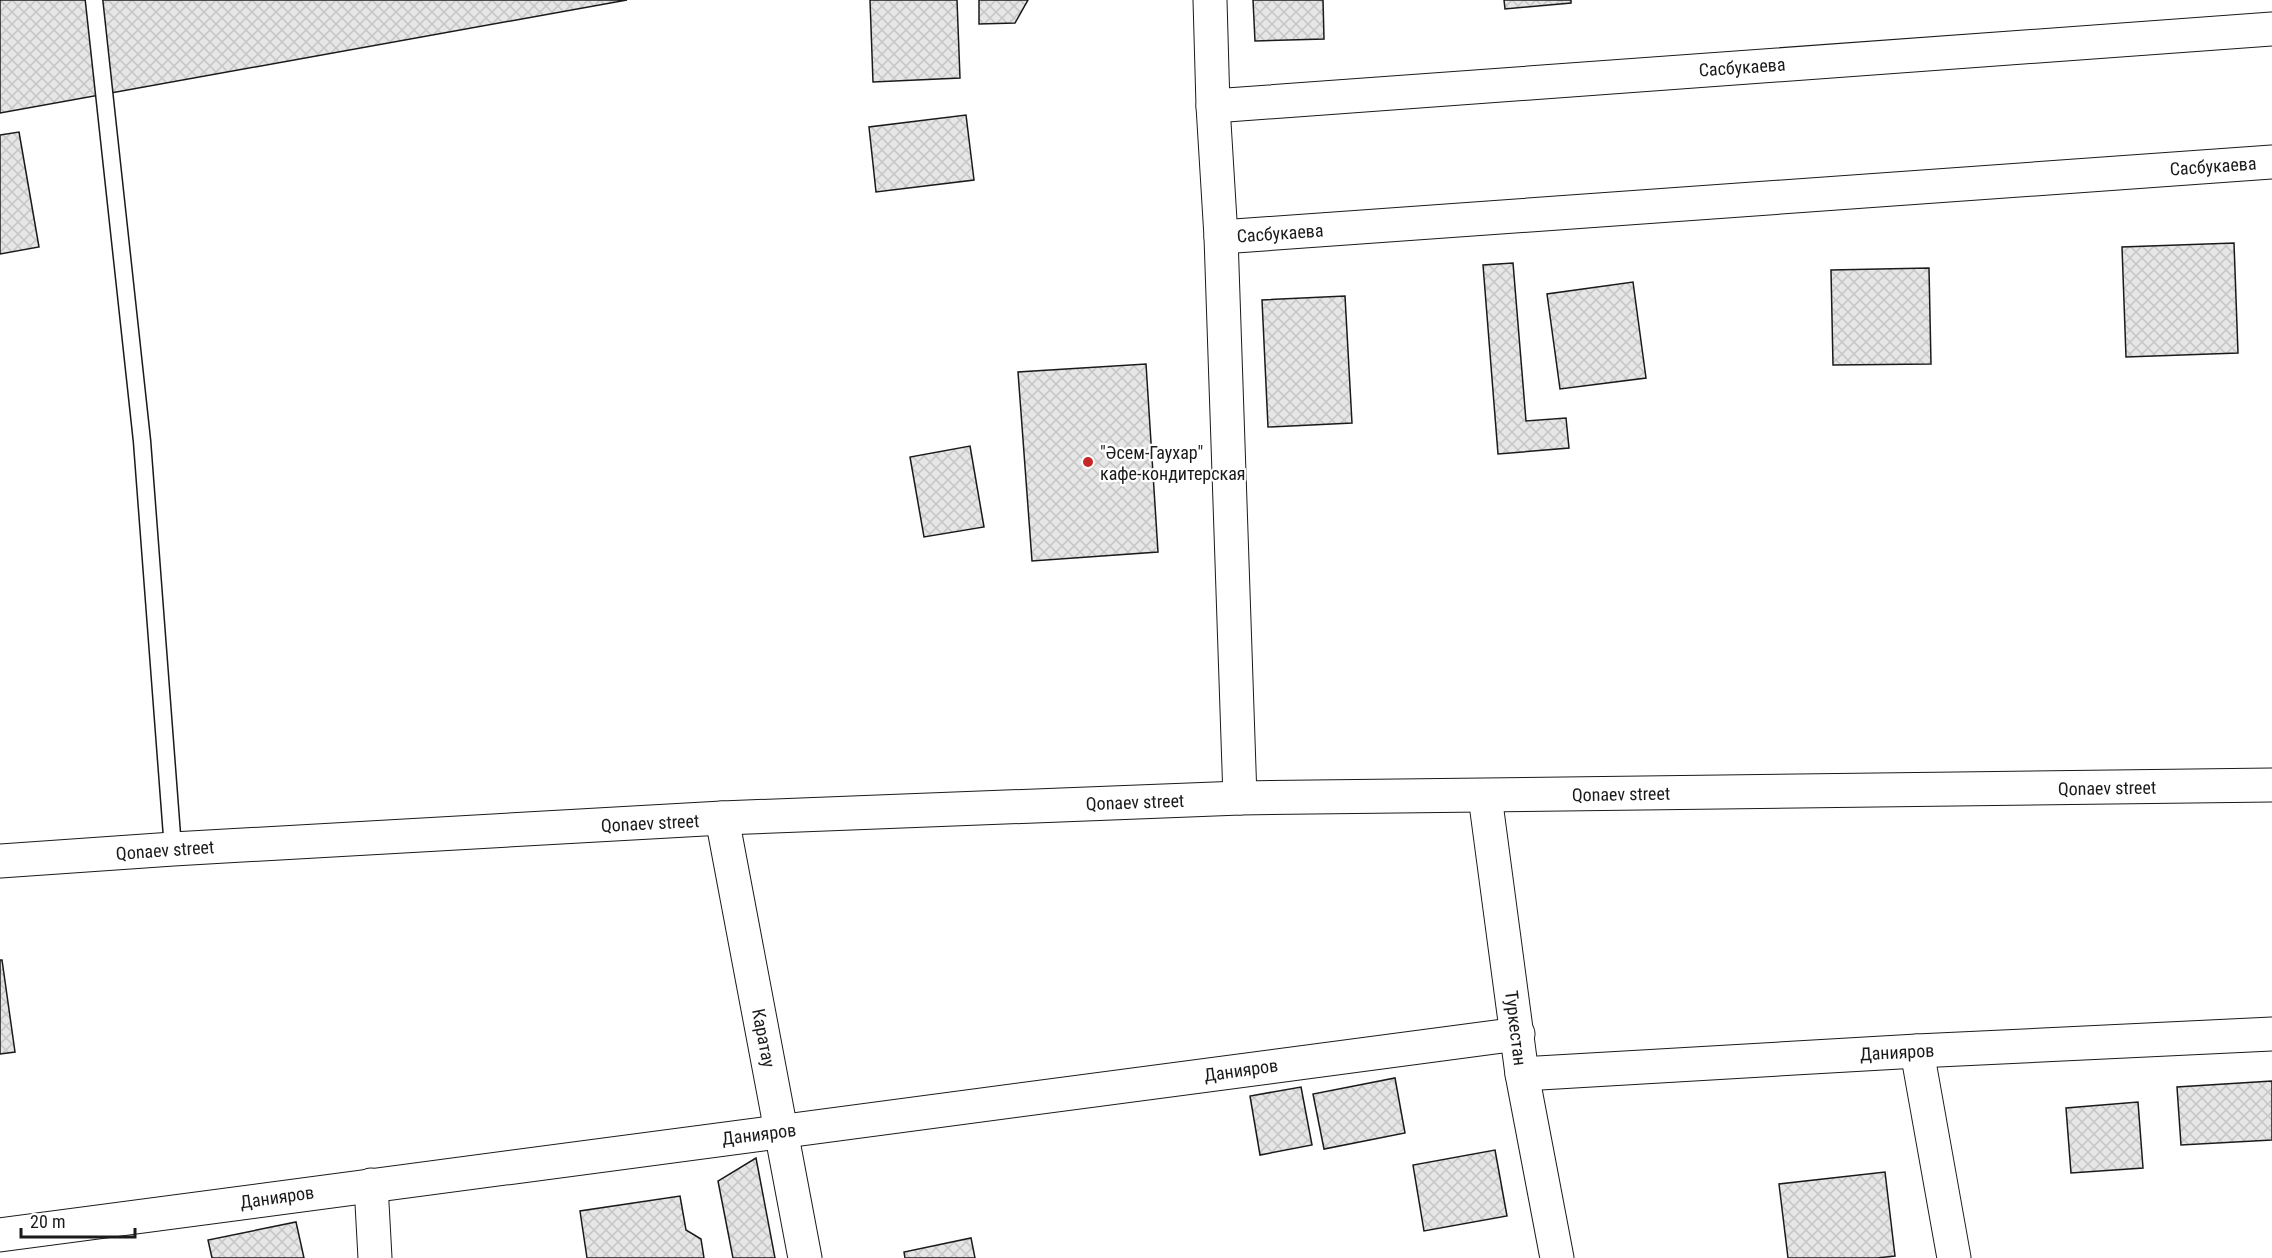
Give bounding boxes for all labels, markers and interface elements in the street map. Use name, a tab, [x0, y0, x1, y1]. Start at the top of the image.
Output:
street label: Сасбукаева	[1698, 53, 1786, 81]
street label: Сасбукаева	[2169, 152, 2257, 180]
street label: Сасбукаева	[1236, 219, 1324, 247]
place label: "Әсем-Гаухар" кафе-кондитерская	[1100, 442, 1246, 484]
marker: "Әсем-Гаухар" кафе-кондитерская	[1081, 455, 1095, 469]
street label: Qonaev street	[2058, 777, 2156, 799]
street label: Qonaev street	[1572, 783, 1670, 805]
street label: Qonaev street	[1085, 790, 1185, 814]
street label: Qonaev street	[600, 810, 700, 836]
street label: Qonaev street	[115, 836, 215, 864]
street label: Туркестан	[1501, 989, 1531, 1067]
street label: Каратау	[748, 1007, 780, 1070]
street label: Данияров	[1859, 1040, 1935, 1064]
street label: Данияров	[1203, 1054, 1279, 1086]
street label: Данияров	[721, 1119, 797, 1149]
street label: Данияров	[239, 1181, 315, 1213]
scale bar	[21, 1201, 135, 1239]
text: 20 m	[30, 1211, 65, 1232]

